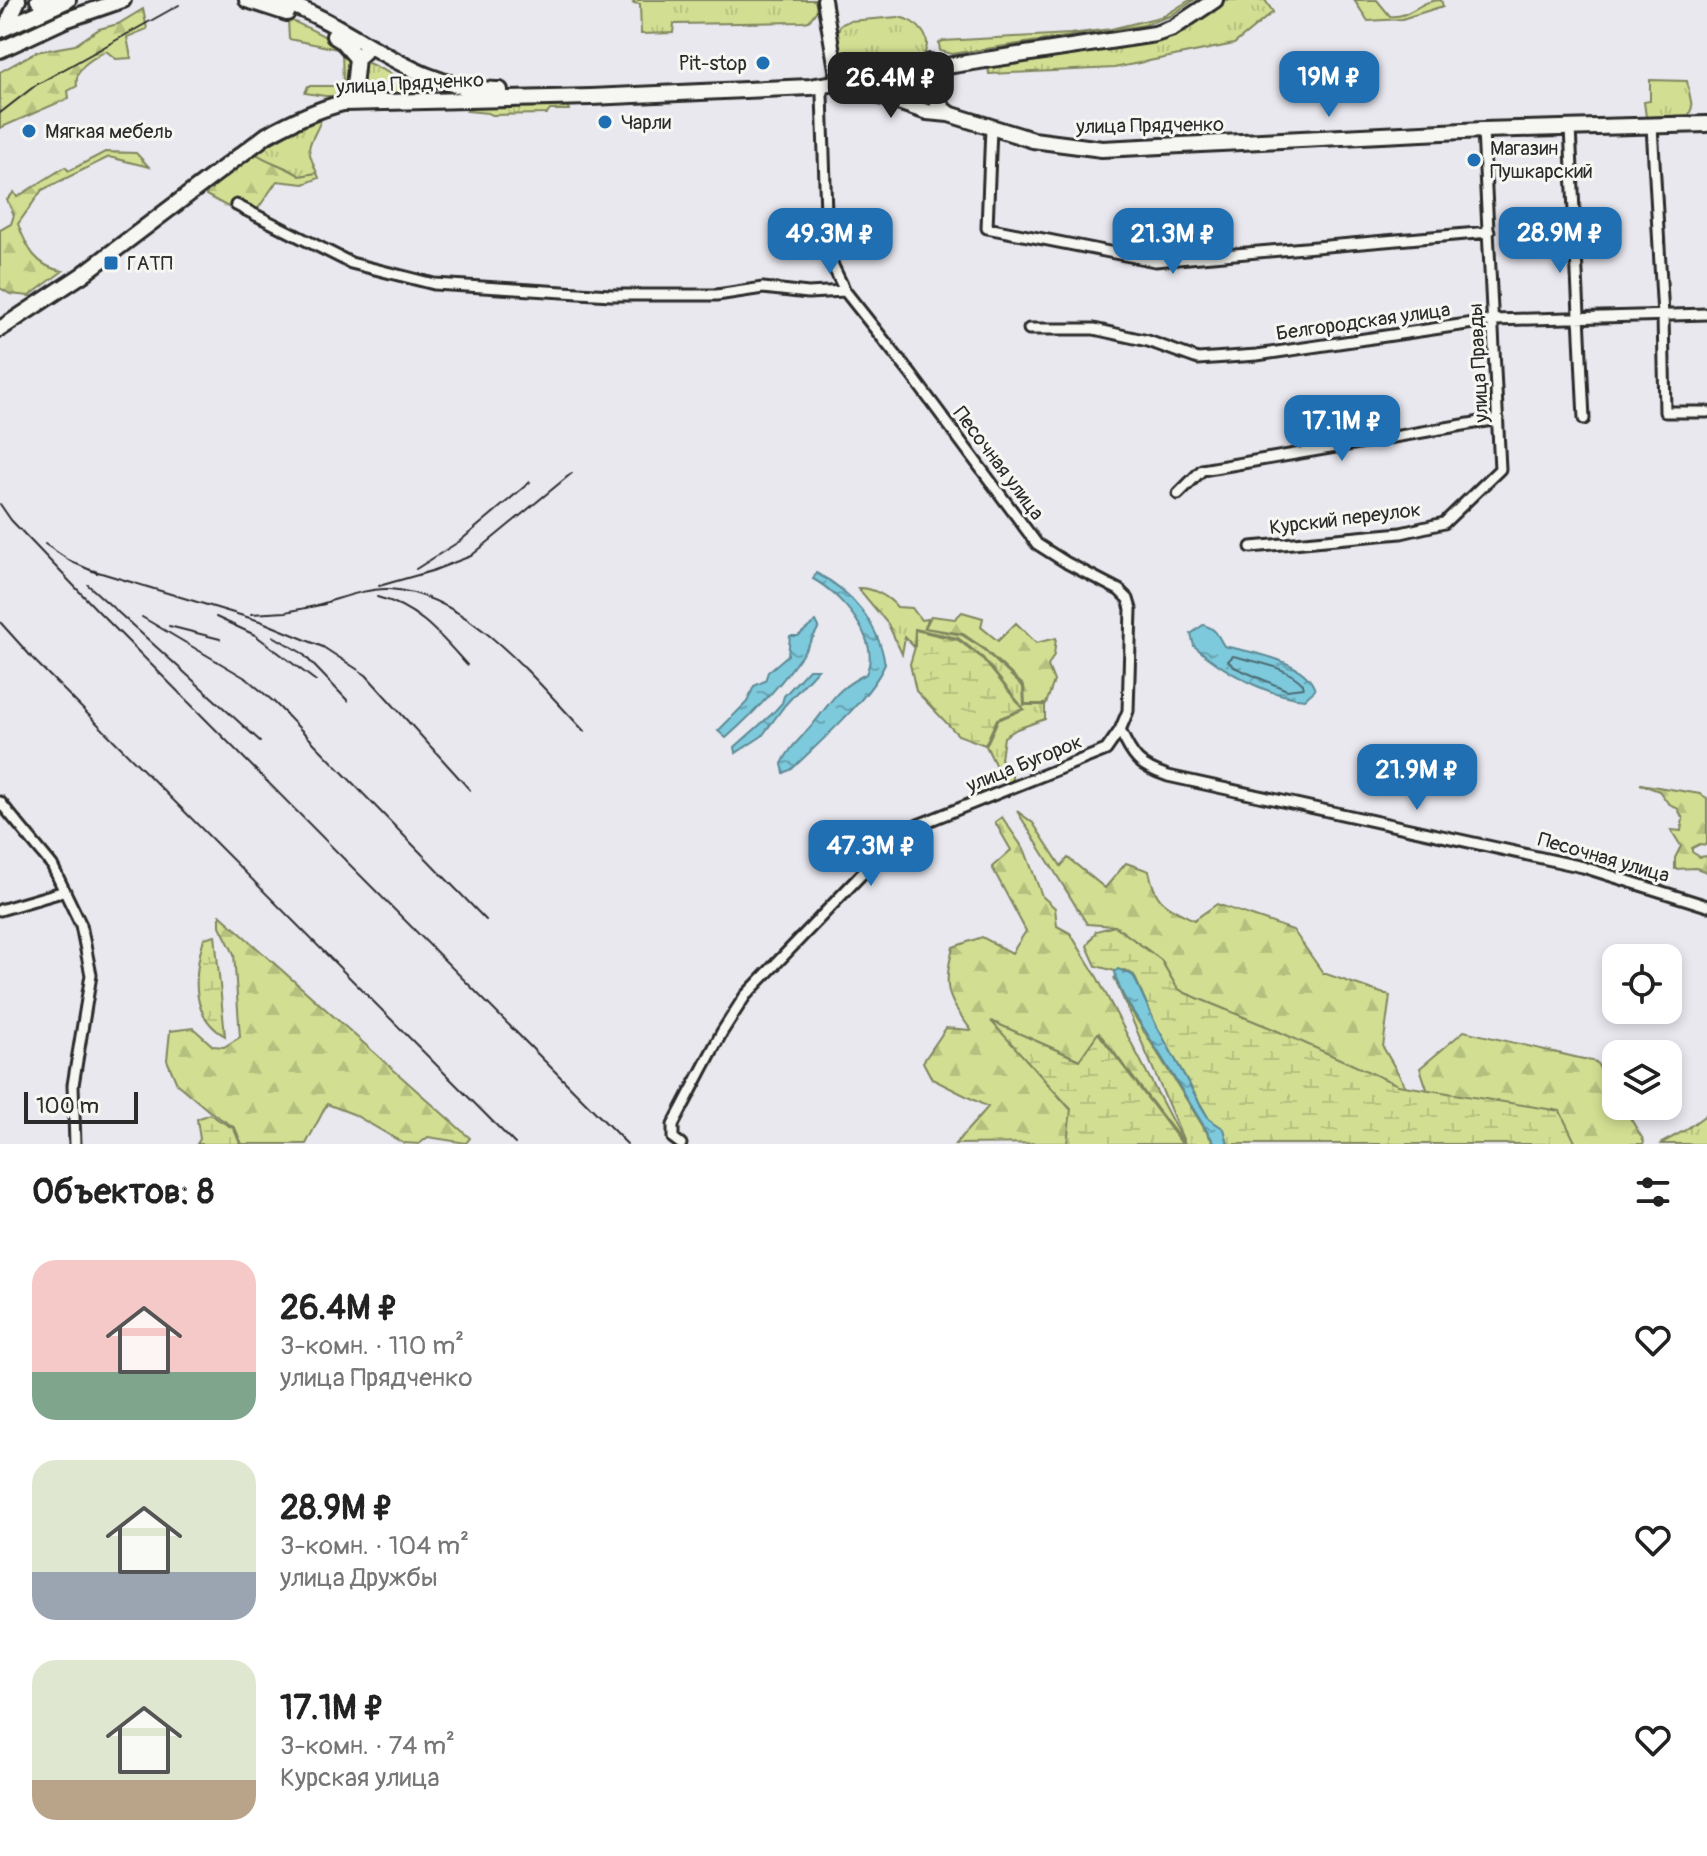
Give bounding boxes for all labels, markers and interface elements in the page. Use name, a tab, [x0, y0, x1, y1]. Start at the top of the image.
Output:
place label: Pit-stop	[678, 51, 747, 76]
pin: 19M ₽	[1273, 51, 1385, 119]
pin: 26.4M ₽	[817, 52, 965, 120]
marker: Pit-stop	[754, 54, 772, 72]
text: 19M ₽	[1297, 61, 1361, 93]
text: 26.4M ₽	[846, 62, 936, 94]
street label: улица Прядченко	[334, 67, 485, 100]
place label: Чарли	[621, 110, 671, 135]
street label: улица Прядченко	[1075, 112, 1224, 139]
marker: Чарли	[596, 113, 614, 131]
place label: Мягкая мебель	[45, 119, 173, 144]
marker: Мягкая мебель	[20, 122, 38, 140]
place label: Магазин Пушкарский	[1490, 136, 1593, 184]
marker: Магазин Пушкарский	[1465, 151, 1483, 169]
pin: 28.9M ₽	[1486, 207, 1634, 275]
pin: 49.3M ₽	[756, 208, 904, 276]
pin: 21.3M ₽	[1099, 208, 1247, 276]
text: 28.9M ₽	[1517, 217, 1603, 249]
text: 49.3M ₽	[786, 218, 874, 250]
text: 21.3M ₽	[1131, 218, 1215, 250]
place label: ГАТП	[127, 251, 173, 276]
marker: ГАТП	[102, 254, 120, 272]
street label: Белгородская улица	[1274, 297, 1452, 346]
street label: улица Правды	[1463, 303, 1494, 424]
pin: 17.1M ₽	[1268, 395, 1416, 463]
street label: Песочная улица	[948, 402, 1049, 525]
text: 17.1M ₽	[1302, 405, 1382, 437]
street label: Курский переулок	[1268, 497, 1422, 540]
street label: улица Бугорок	[962, 729, 1086, 798]
pin: 21.9M ₽	[1343, 744, 1491, 812]
text: 21.9M ₽	[1375, 754, 1459, 786]
pin: 47.3M ₽	[797, 820, 945, 888]
street label: Песочная улица	[1535, 827, 1673, 888]
text: 47.3M ₽	[827, 830, 916, 862]
map controls	[1602, 944, 1682, 1120]
button: locate	[1602, 944, 1682, 1024]
button: layers	[1602, 1040, 1682, 1120]
scale bar	[24, 1088, 138, 1124]
text: 100 m	[36, 1092, 99, 1120]
icon: filters	[1631, 1170, 1675, 1214]
text: Объектов: 8	[32, 1171, 214, 1214]
text: 26.4M ₽	[280, 1287, 398, 1330]
icon: home	[96, 1292, 192, 1388]
icon: heart	[1631, 1318, 1675, 1362]
text: 3-комн. · 110 m²	[280, 1330, 464, 1362]
text: улица Прядченко	[280, 1362, 472, 1394]
text: 28.9M ₽	[280, 1487, 393, 1530]
icon: home	[96, 1492, 192, 1588]
icon: heart	[1631, 1518, 1675, 1562]
text: 3-комн. · 104 m²	[280, 1530, 469, 1562]
text: улица Дружбы	[280, 1562, 438, 1594]
text: 17.1M ₽	[280, 1687, 384, 1730]
icon: home	[96, 1692, 192, 1788]
icon: heart	[1631, 1718, 1675, 1762]
text: 3-комн. · 74 m²	[280, 1730, 455, 1762]
text: Курская улица	[280, 1762, 440, 1794]

